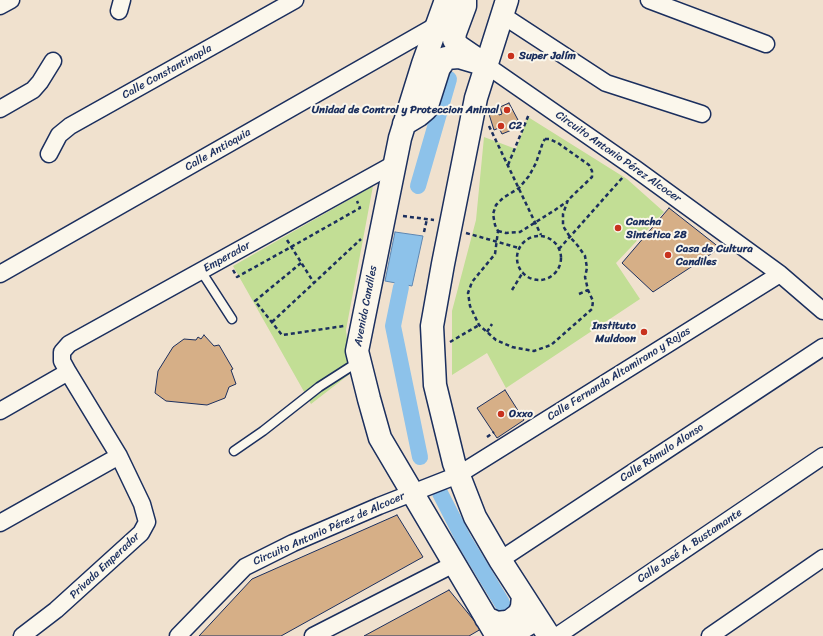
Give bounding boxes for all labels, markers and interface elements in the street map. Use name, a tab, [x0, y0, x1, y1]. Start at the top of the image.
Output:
street label: Calle Constantinopla	[120, 42, 214, 102]
place label: Super Jalím	[519, 49, 576, 63]
marker: Super Jalím	[506, 51, 516, 61]
place label: Unidad de Control y Proteccion Animal	[312, 103, 499, 117]
marker: Unidad de Control y Proteccion Animal	[502, 105, 512, 115]
street label: Circuito Antonio Pérez Alcocer	[553, 109, 683, 205]
place label: C2	[509, 119, 522, 133]
marker: C2	[496, 121, 506, 131]
street label: Calle Antioquia	[183, 126, 253, 174]
place label: Cancha Sintetica 28	[626, 215, 687, 241]
marker: Cancha Sintetica 28	[613, 223, 623, 233]
street label: Emperador	[201, 239, 253, 275]
place label: Casa de Cultura Candiles	[676, 242, 753, 268]
marker: Casa de Cultura Candiles	[663, 250, 673, 260]
street label: Avenida Candiles	[352, 265, 380, 347]
place label: Instituto Muldoon	[592, 319, 636, 345]
street label: Calle Fernando Altamirano y Rojas	[545, 324, 693, 424]
marker: Instituto Muldoon	[639, 327, 649, 337]
place label: Oxxo	[509, 407, 533, 421]
marker: Oxxo	[496, 409, 506, 419]
street label: Calle Rómulo Alonso	[618, 421, 706, 485]
street label: Circuito Antonio Pérez de Alcocer	[251, 490, 407, 568]
street label: Calle José A. Bustamante	[635, 506, 745, 586]
street label: Privada Emperador	[67, 530, 143, 602]

